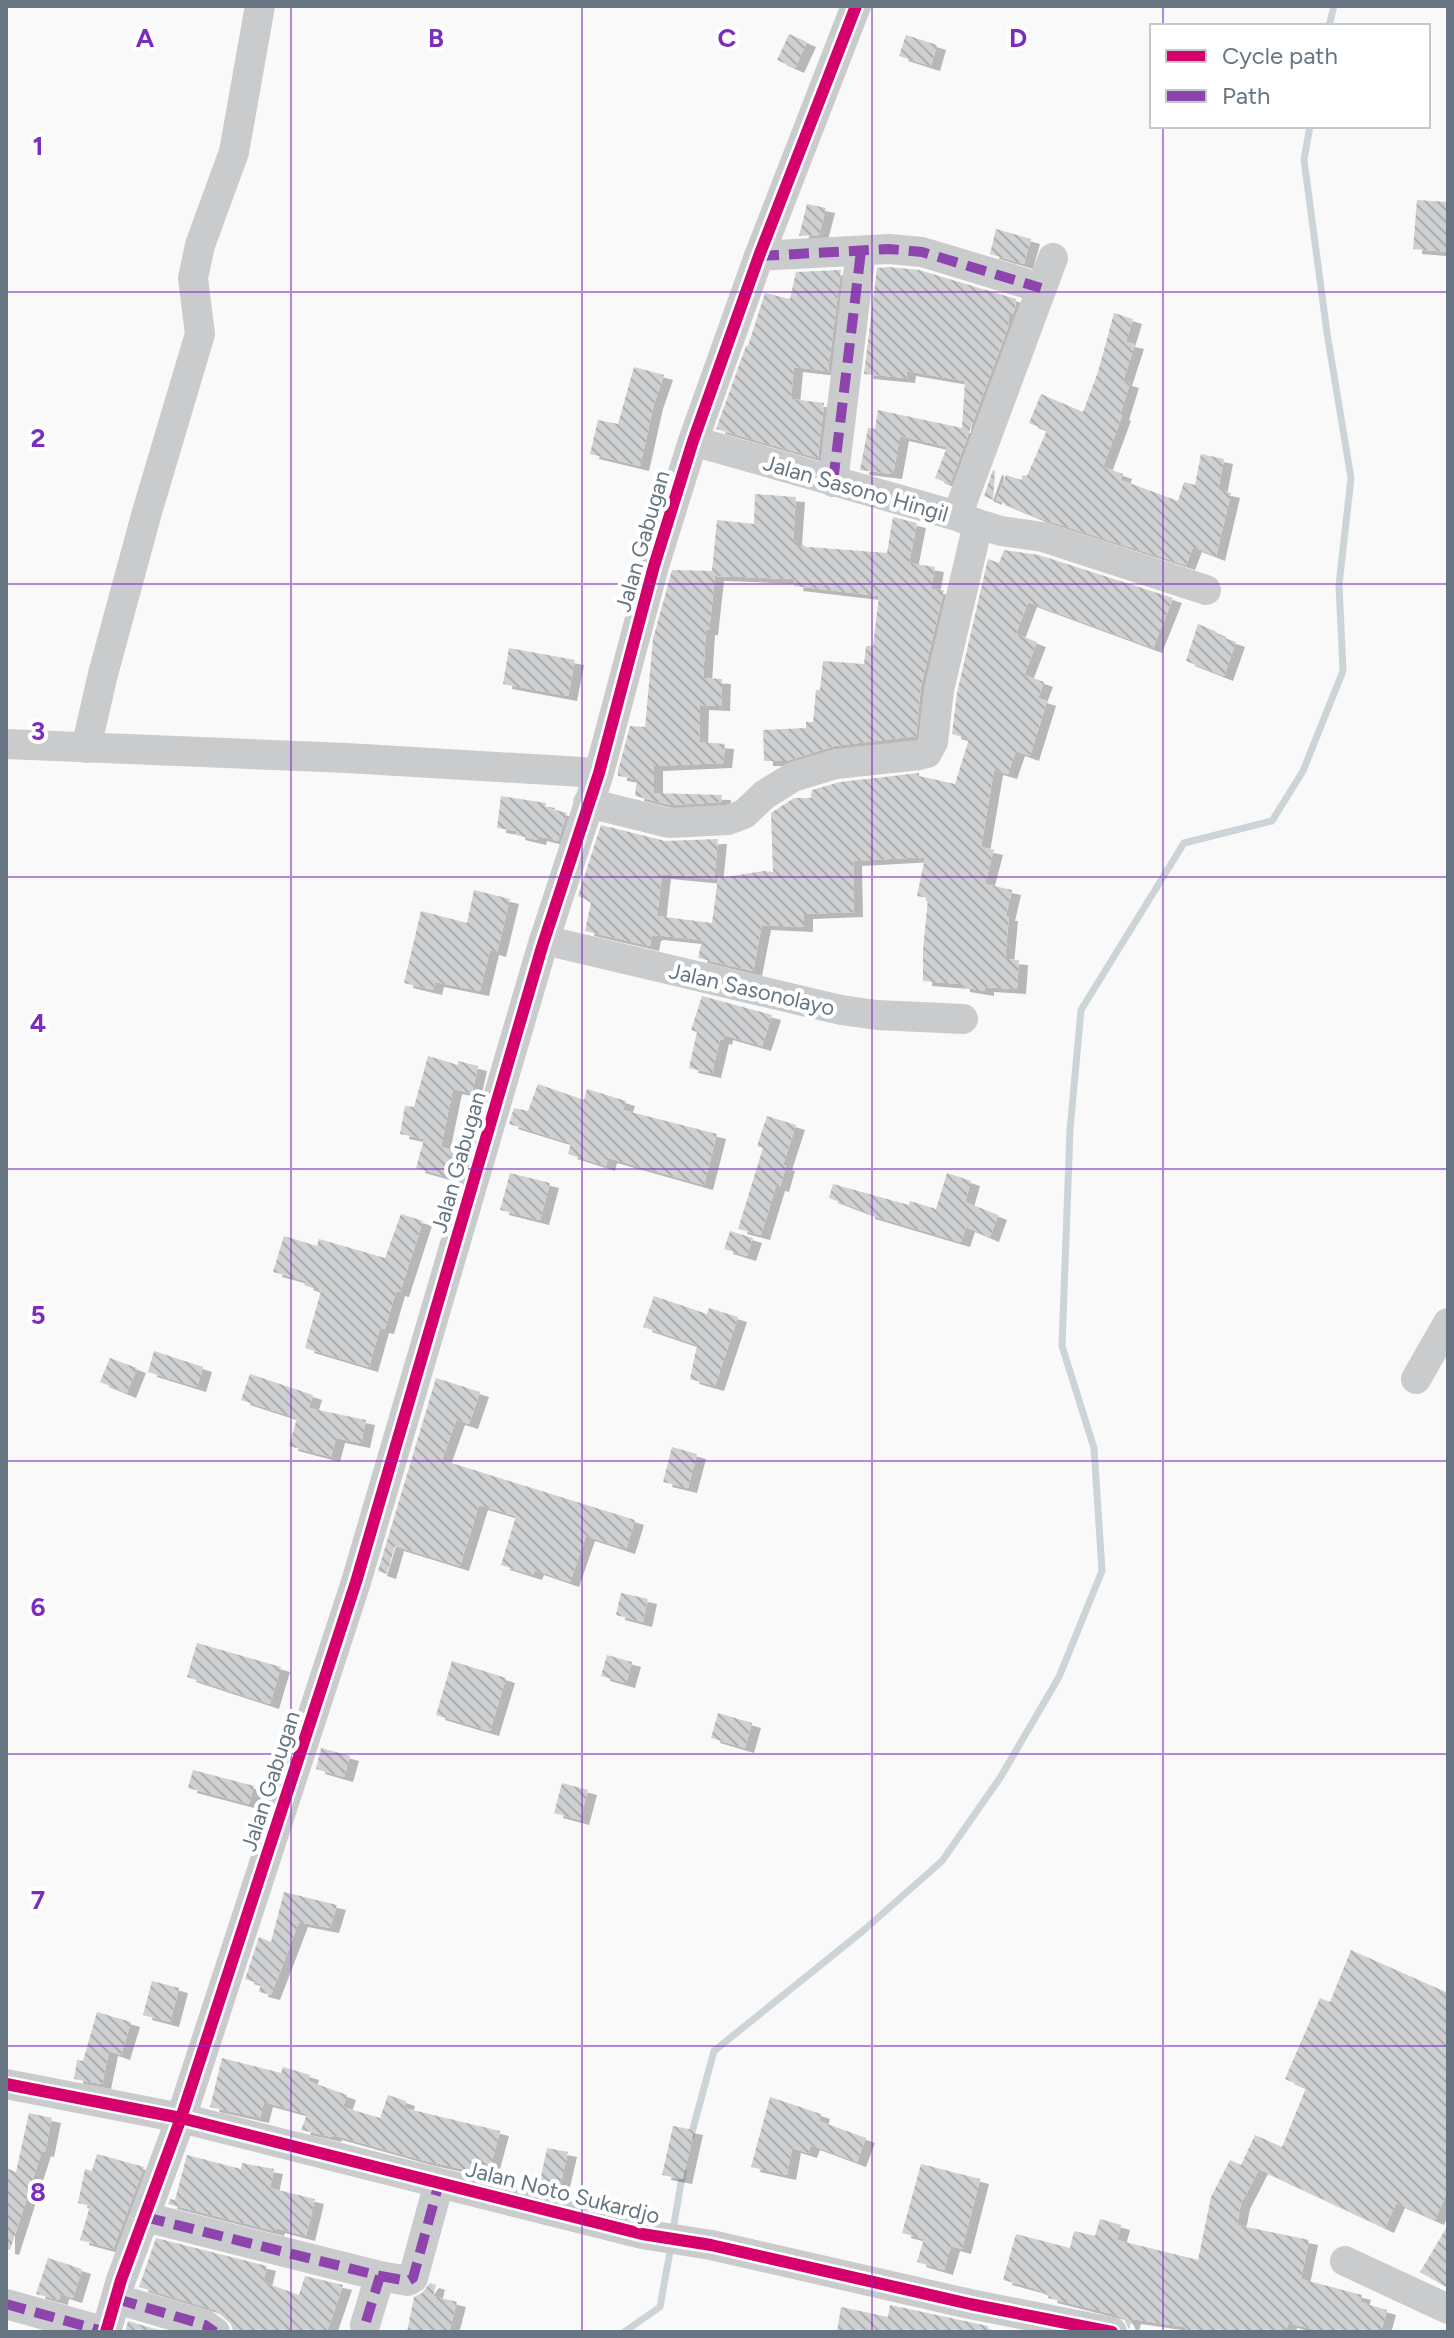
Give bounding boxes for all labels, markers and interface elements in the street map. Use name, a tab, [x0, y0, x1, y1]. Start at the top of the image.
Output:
text: A	[136, 22, 155, 54]
text: B	[428, 22, 444, 54]
text: C	[718, 22, 737, 54]
text: D	[1009, 22, 1027, 54]
legend	[1150, 24, 1430, 128]
text: Cycle path	[1222, 41, 1338, 70]
text: Path	[1222, 81, 1270, 110]
text: 1	[33, 130, 43, 162]
text: 2	[30, 422, 46, 454]
street label: Jalan Sasono Hingil	[760, 449, 952, 528]
street label: Jalan Gabugan	[609, 467, 676, 615]
text: 3	[31, 715, 45, 747]
street label: Jalan Sasonolayo	[666, 957, 837, 1022]
text: 4	[30, 1007, 46, 1039]
street label: Jalan Gabugan	[425, 1088, 492, 1236]
text: 5	[30, 1299, 46, 1331]
text: 6	[30, 1591, 46, 1623]
street label: Jalan Gabugan	[235, 1708, 306, 1855]
text: 7	[31, 1884, 45, 1916]
street label: Jalan Noto Sukardjo	[463, 2155, 663, 2230]
text: 8	[30, 2176, 46, 2208]

